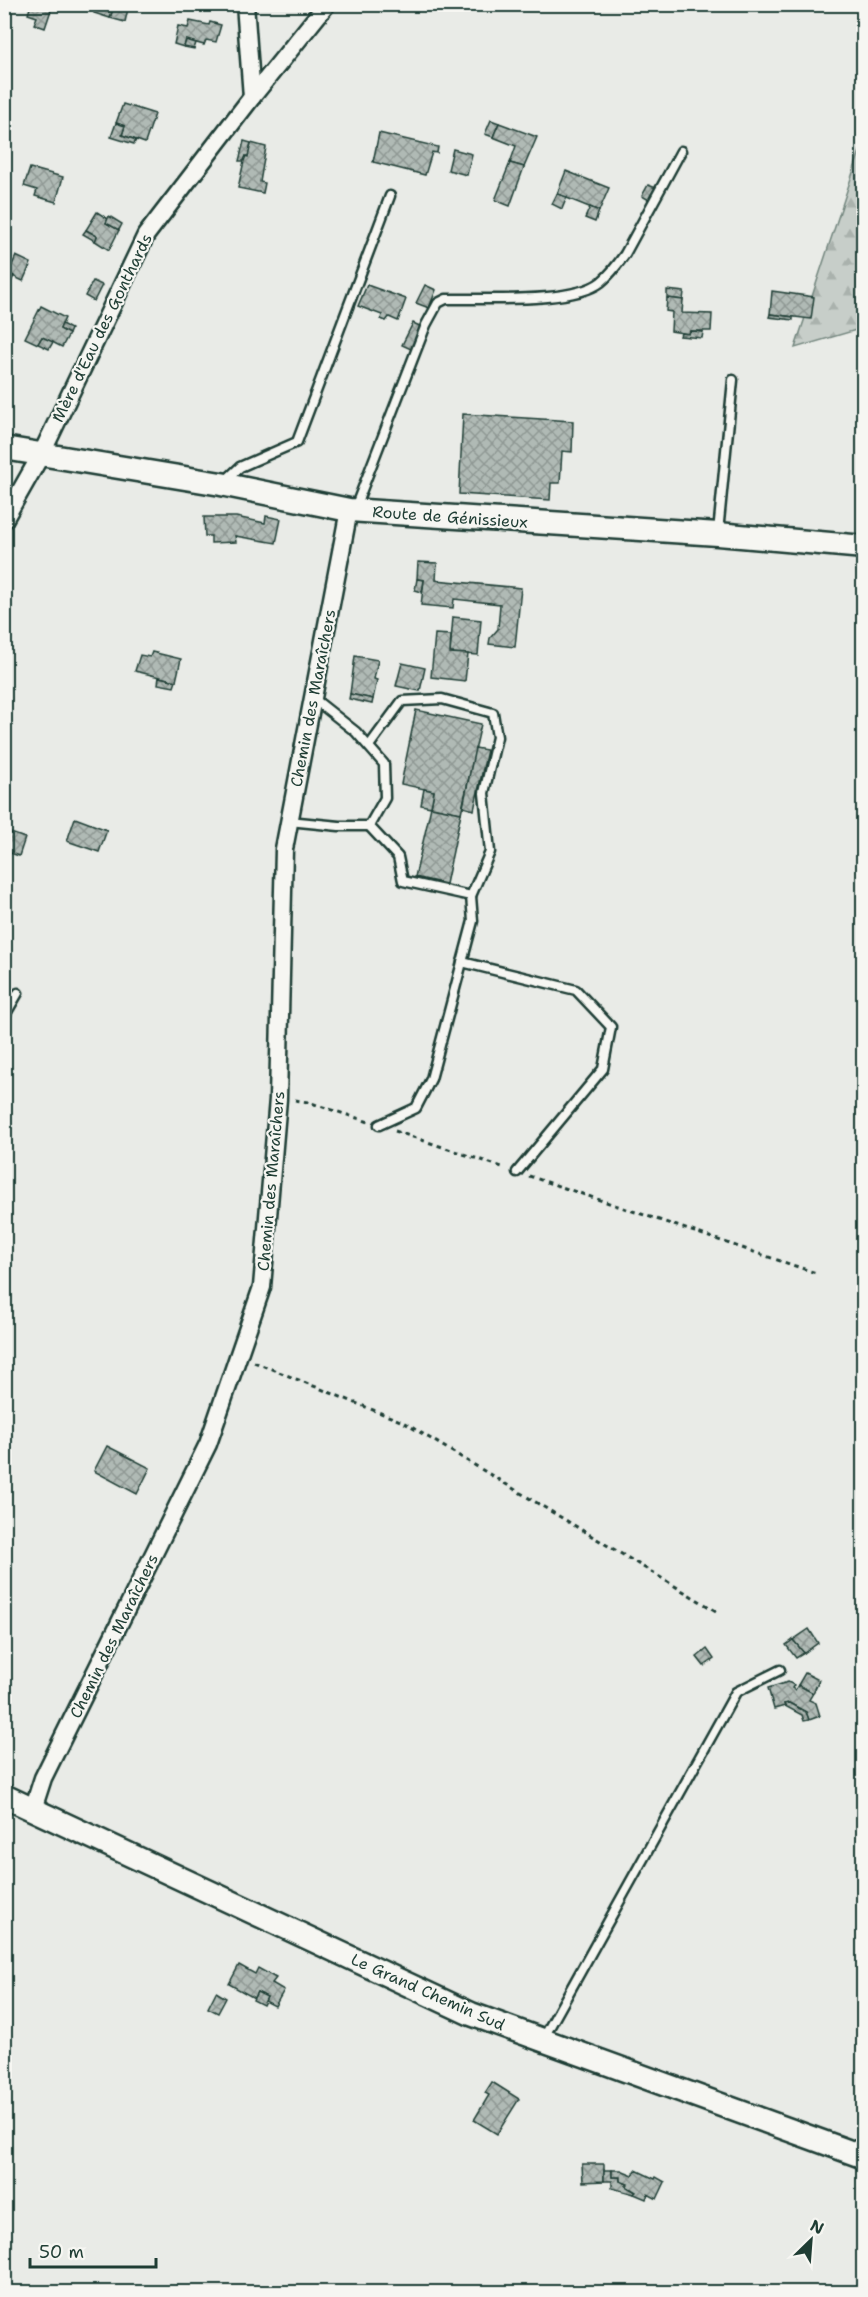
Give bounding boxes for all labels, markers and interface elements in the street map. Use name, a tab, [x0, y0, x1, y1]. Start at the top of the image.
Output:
street label: Mère d'Eau des Gonthards	[47, 230, 157, 426]
street label: Route de Génissieux	[372, 501, 528, 533]
street label: Chemin des Maraîchers	[285, 607, 341, 789]
street label: Chemin des Maraîchers	[253, 1090, 289, 1272]
street label: Chemin des Maraîchers	[65, 1550, 163, 1722]
street label: Le Grand Chemin Sud	[348, 1949, 508, 2035]
north arrow	[781, 2210, 841, 2270]
text: N	[807, 2215, 827, 2239]
scale bar	[30, 2231, 156, 2269]
text: 50 m	[39, 2240, 84, 2264]

